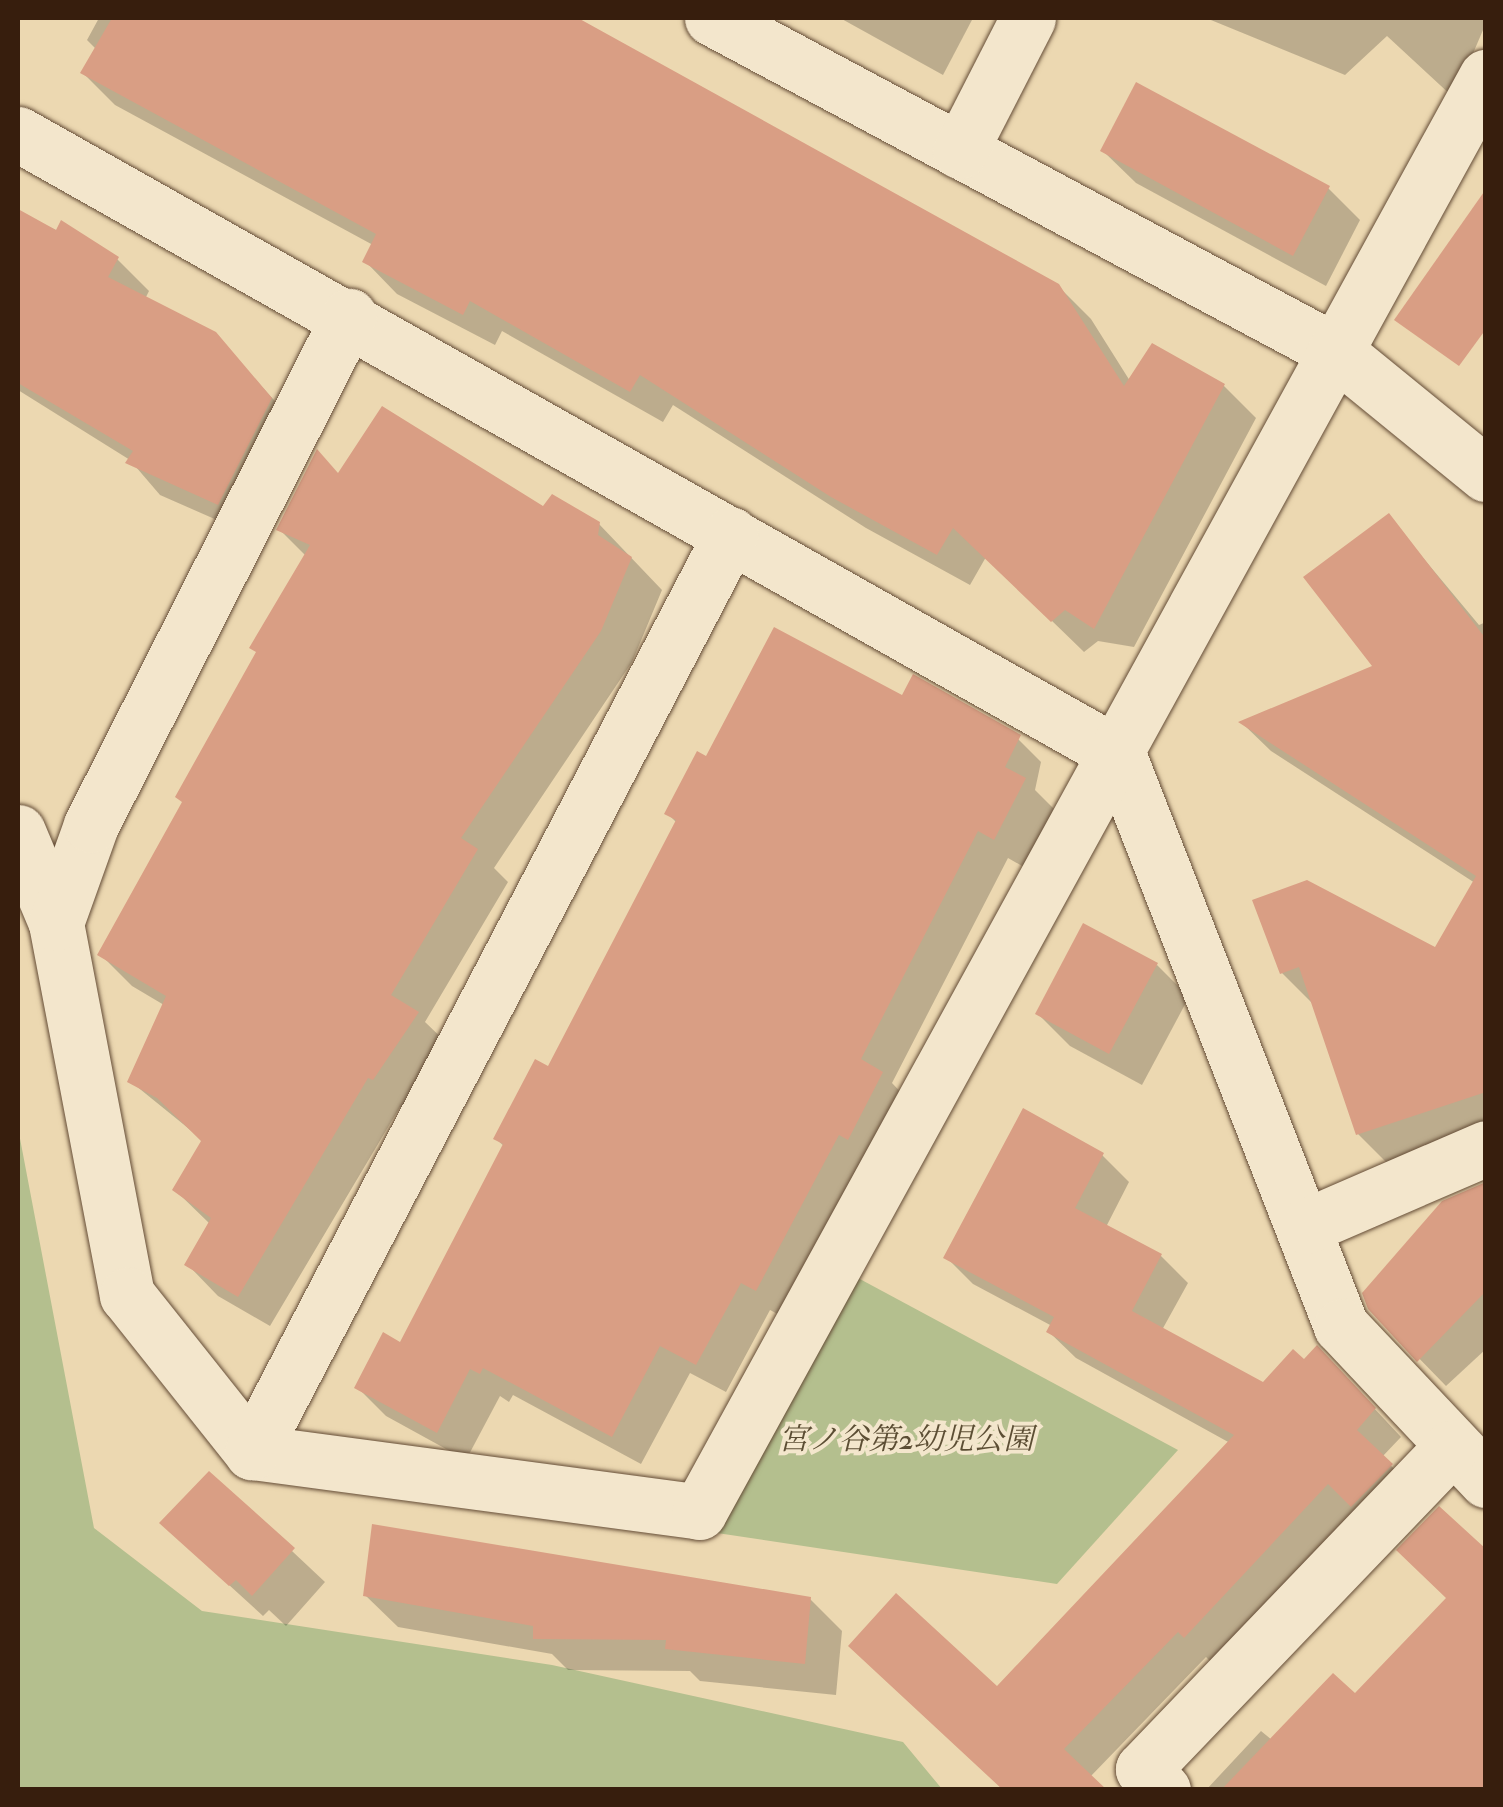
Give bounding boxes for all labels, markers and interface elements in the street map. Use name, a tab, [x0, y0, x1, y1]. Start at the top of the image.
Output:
park label: 宮ノ谷第2幼児公園	[778, 1422, 1034, 1458]

